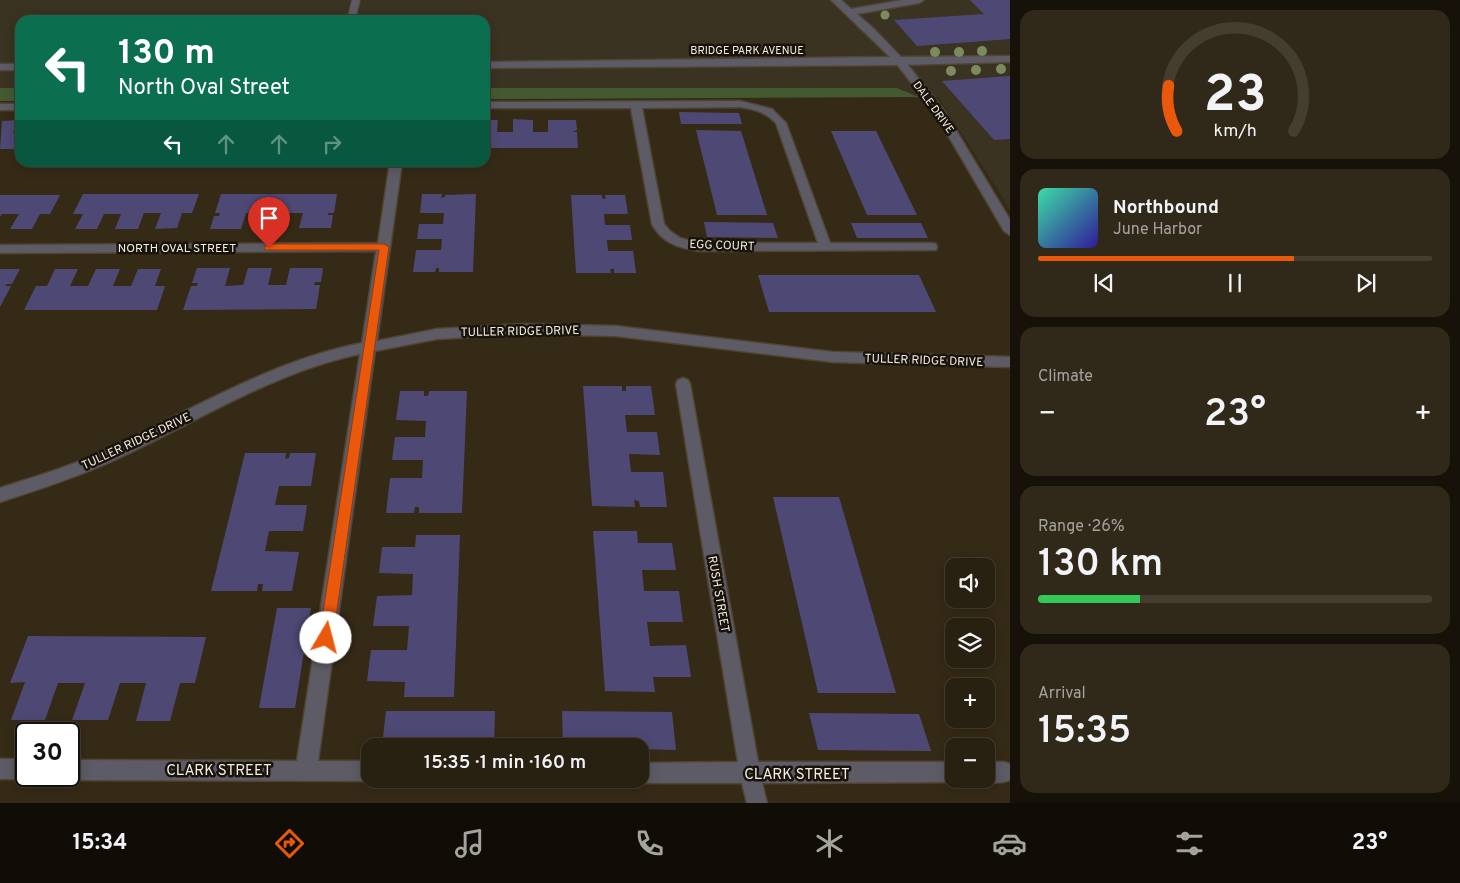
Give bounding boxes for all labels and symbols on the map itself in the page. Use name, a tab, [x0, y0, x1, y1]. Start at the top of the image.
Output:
street label: BRIDGE PARK AVENUE	[690, 44, 804, 58]
street label: DALE DRIVE	[910, 79, 957, 136]
pin	[248, 197, 290, 248]
street label: EGG COURT	[689, 237, 755, 255]
street label: NORTH OVAL STREET	[118, 241, 236, 257]
street label: TULLER RIDGE DRIVE	[461, 323, 579, 341]
street label: TULLER RIDGE DRIVE	[864, 351, 984, 371]
street label: TULLER RIDGE DRIVE	[79, 410, 194, 474]
street label: RUSH STREET	[703, 555, 733, 634]
position arrow	[299, 611, 351, 663]
speed limit sign: 30	[15, 722, 80, 787]
street label: CLARK STREET	[166, 762, 272, 781]
street label: CLARK STREET	[744, 766, 850, 785]

